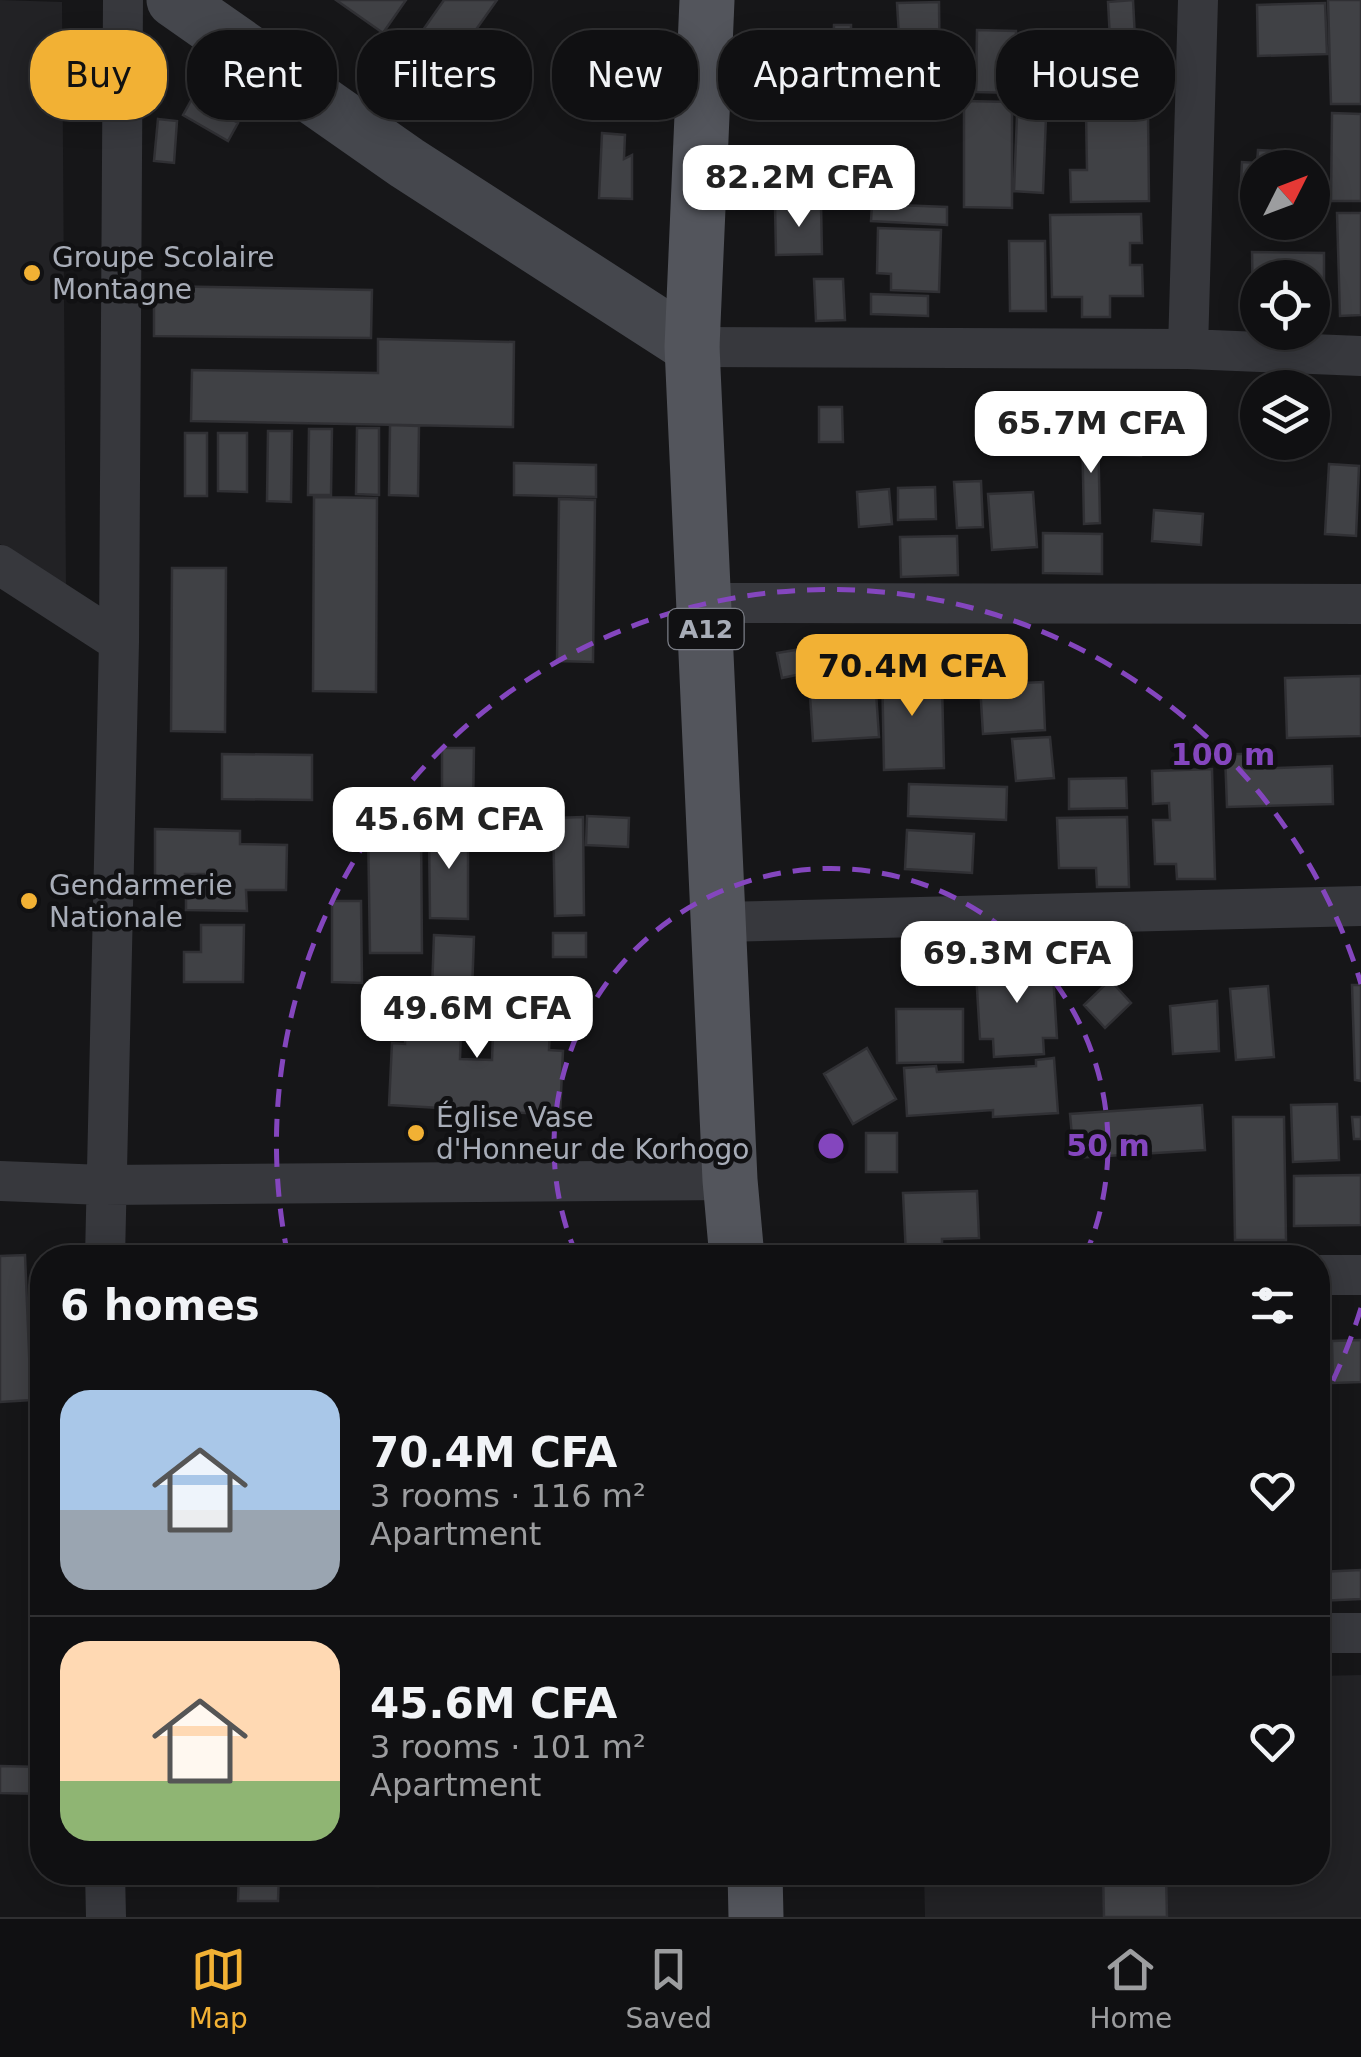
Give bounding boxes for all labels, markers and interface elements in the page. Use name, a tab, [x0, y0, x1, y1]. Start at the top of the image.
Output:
chip: Buy	[30, 30, 167, 120]
chip: Rent	[187, 30, 337, 120]
chip: Filters	[357, 30, 532, 120]
chip: New	[552, 30, 698, 120]
chip: Apartment	[718, 30, 976, 120]
chip: House	[996, 30, 1175, 120]
pin: 82.2M CFA	[685, 145, 913, 230]
north arrow	[1240, 150, 1330, 240]
map controls	[1240, 150, 1330, 460]
text: 82.2M CFA	[705, 158, 893, 196]
place label: Groupe Scolaire Montagne	[52, 241, 275, 306]
button: locate	[1240, 260, 1330, 350]
marker: Groupe Scolaire Montagne	[21, 262, 43, 284]
button: layers	[1240, 370, 1330, 460]
pin: 65.7M CFA	[977, 391, 1205, 476]
text: 65.7M CFA	[997, 404, 1185, 442]
road number: A12	[668, 609, 744, 649]
pin: 70.4M CFA	[798, 634, 1026, 719]
text: 70.4M CFA	[818, 647, 1006, 685]
text: 100 m	[1171, 737, 1275, 772]
pin: 45.6M CFA	[335, 787, 563, 872]
text: 45.6M CFA	[355, 800, 543, 838]
place label: Gendarmerie Nationale	[49, 869, 233, 934]
marker: Gendarmerie Nationale	[18, 890, 40, 912]
pin: 69.3M CFA	[903, 921, 1131, 1006]
text: 69.3M CFA	[923, 934, 1111, 972]
pin: 49.6M CFA	[363, 976, 591, 1061]
text: 49.6M CFA	[383, 989, 571, 1027]
place label: Église Vase d'Honneur de Korhogo	[436, 1100, 749, 1166]
marker: Église Vase d'Honneur de Korhogo	[405, 1122, 427, 1144]
centre of rings	[813, 1128, 849, 1164]
text: 50 m	[1066, 1128, 1150, 1163]
icon: filters	[1245, 1278, 1300, 1333]
text: 6 homes	[60, 1281, 260, 1330]
text: 70.4M CFA	[370, 1428, 617, 1477]
icon: home	[140, 1430, 260, 1550]
icon: heart	[1245, 1463, 1300, 1518]
text: 3 rooms · 116 m²	[370, 1477, 646, 1515]
text: Apartment	[370, 1515, 541, 1553]
text: 45.6M CFA	[370, 1679, 617, 1728]
icon: home	[140, 1681, 260, 1801]
icon: heart	[1245, 1714, 1300, 1769]
text: 3 rooms · 101 m²	[370, 1728, 646, 1766]
text: Apartment	[370, 1766, 541, 1804]
tab: Map	[189, 1942, 248, 2035]
tab: Saved	[625, 1942, 712, 2035]
tab: Home	[1090, 1942, 1172, 2035]

